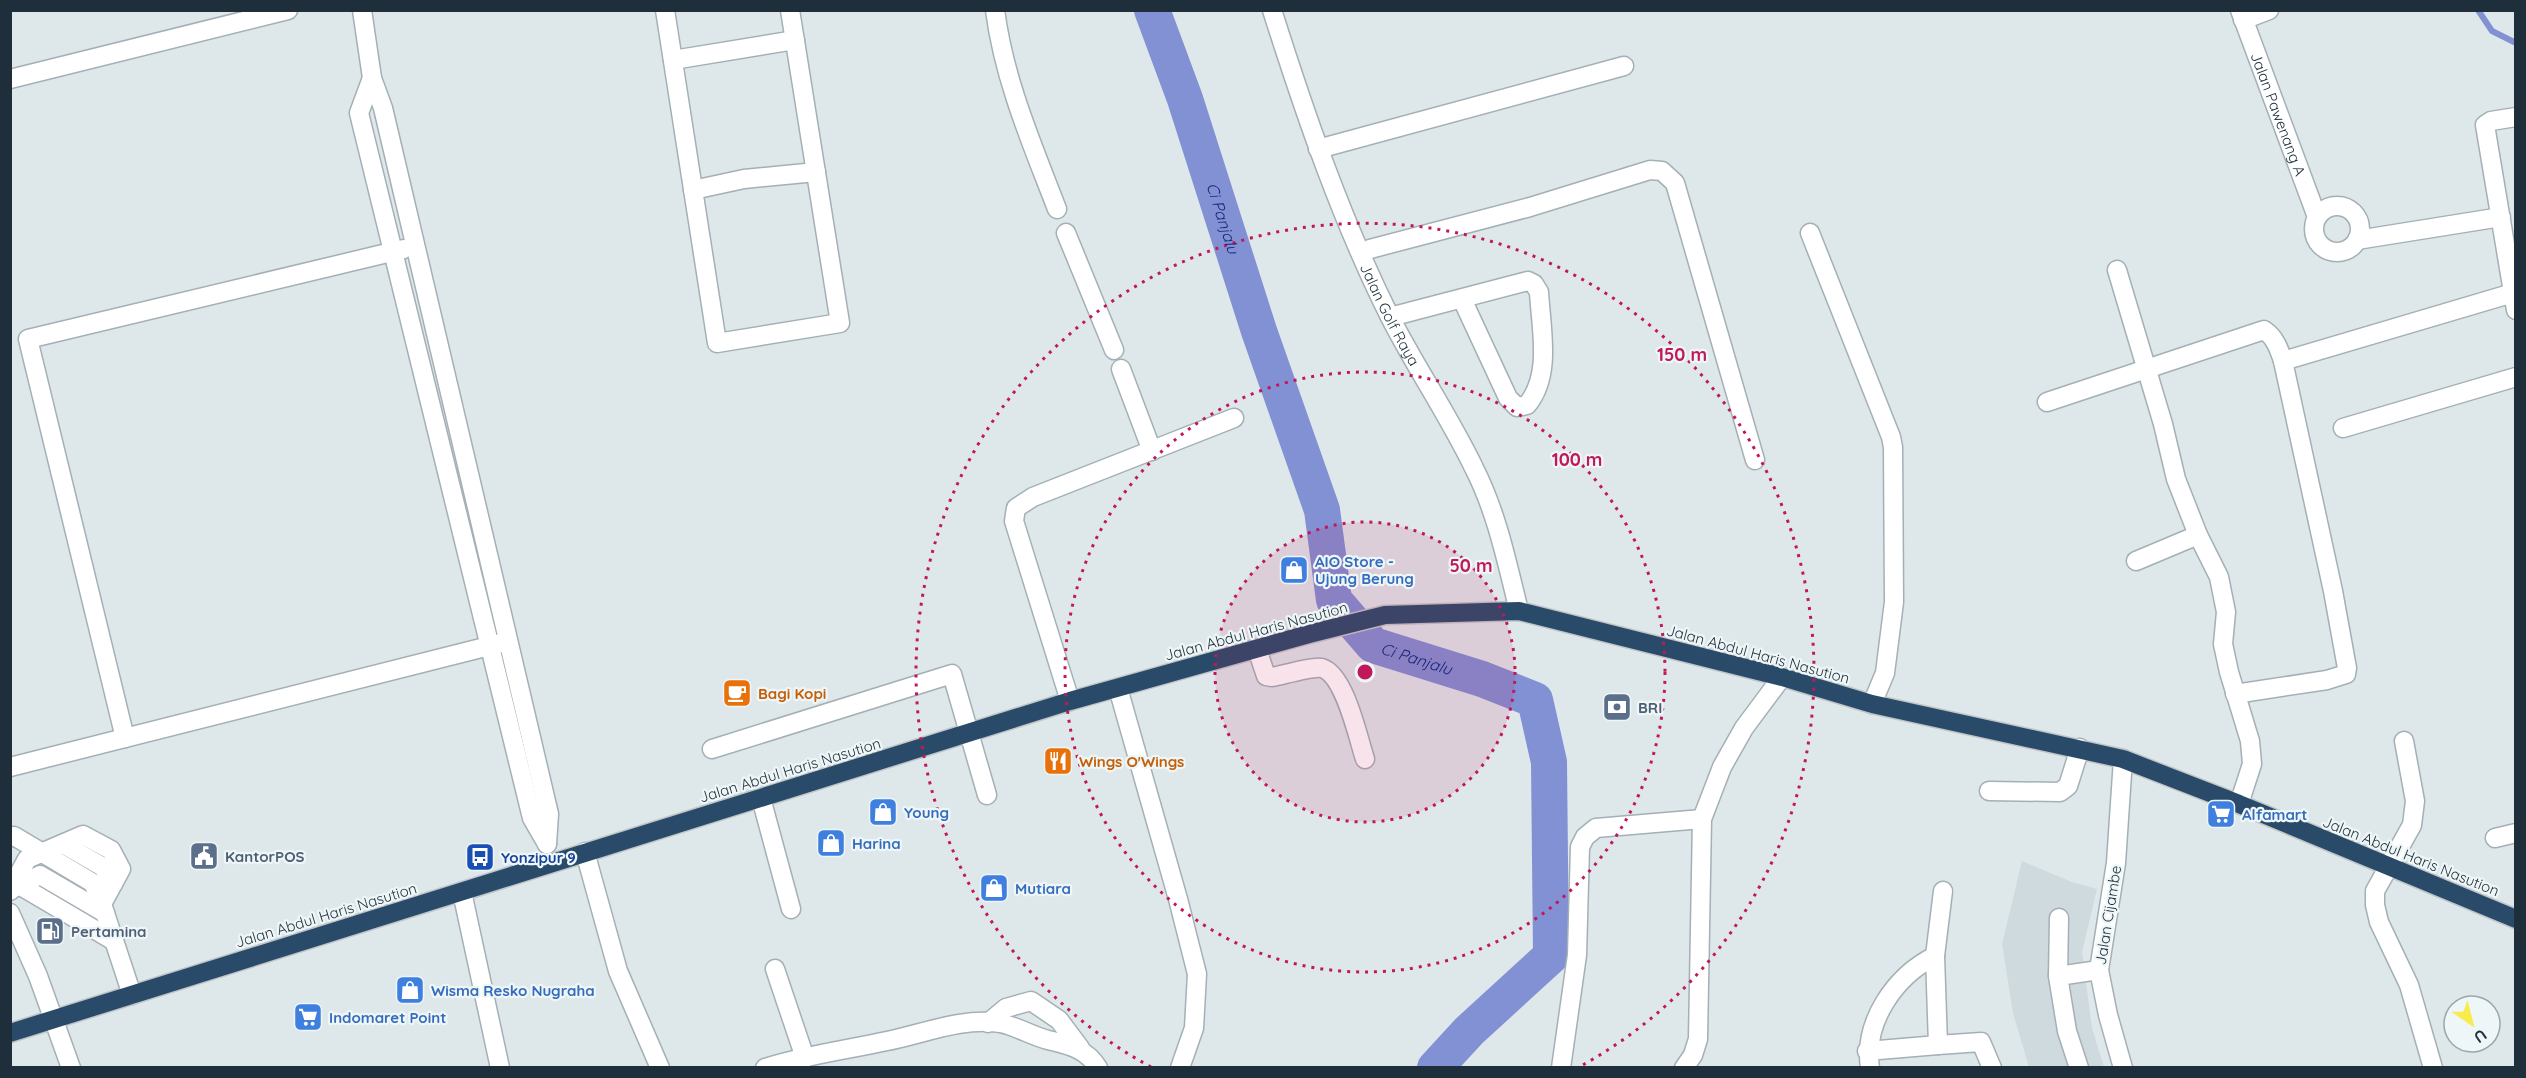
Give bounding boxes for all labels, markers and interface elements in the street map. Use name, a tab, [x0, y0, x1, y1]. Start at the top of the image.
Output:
street label: Jalan Pawenang A	[2247, 50, 2310, 179]
water label: Ci Panjalu	[1202, 180, 1244, 257]
street label: Jalan Golf Raya	[1356, 260, 1424, 369]
text: 150 m	[1657, 343, 1707, 366]
text: 100 m	[1552, 448, 1602, 471]
place label: AIO Store - Ujung Berung	[1315, 552, 1414, 588]
shop icon: AIO Store - Ujung Berung	[1278, 554, 1310, 586]
text: 50 m	[1449, 554, 1493, 577]
street label: Jalan Abdul Haris Nasution	[1162, 597, 1350, 665]
street label: Jalan Abdul Haris Nasution	[1664, 620, 1852, 688]
water label: Ci Panjalu	[1378, 638, 1455, 679]
centre of rings	[1355, 662, 1375, 682]
cafe icon: Bagi Kopi	[721, 677, 753, 709]
place label: Bagi Kopi	[758, 684, 826, 703]
bank icon: BRI	[1601, 691, 1633, 723]
place label: BRI	[1638, 698, 1662, 717]
street label: Jalan Abdul Haris Nasution	[697, 733, 883, 807]
restaurant icon: Wings O'Wings	[1042, 745, 1074, 777]
place label: Wings O'Wings	[1079, 752, 1184, 771]
shop icon: Young	[867, 796, 899, 828]
supermarket icon: Alfamart	[2205, 798, 2237, 830]
place label: Young	[904, 803, 949, 822]
place label: Alfamart	[2242, 805, 2308, 824]
street label: Jalan Abdul Haris Nasution	[2320, 812, 2502, 900]
shop icon: Harina	[815, 827, 847, 859]
place label: Harina	[852, 834, 901, 853]
public building icon: KantorPOS	[188, 840, 220, 872]
bus stop icon: Yonzipur 9	[464, 841, 496, 873]
place label: KantorPOS	[225, 847, 305, 866]
place label: Yonzipur 9	[501, 848, 576, 867]
street label: Jalan Cijambe	[2091, 864, 2125, 966]
shop icon: Mutiara	[978, 872, 1010, 904]
street label: Jalan Abdul Haris Nasution	[233, 878, 419, 952]
place label: Mutiara	[1015, 879, 1071, 898]
fuel station icon: Pertamina	[34, 915, 66, 947]
place label: Pertamina	[71, 922, 147, 941]
shop icon: Wisma Resko Nugraha	[394, 974, 426, 1006]
place label: Wisma Resko Nugraha	[431, 981, 595, 1000]
north arrow	[2442, 994, 2502, 1054]
supermarket icon: Indomaret Point	[292, 1001, 324, 1033]
place label: Indomaret Point	[329, 1008, 446, 1027]
text: U	[2470, 1025, 2491, 1048]

